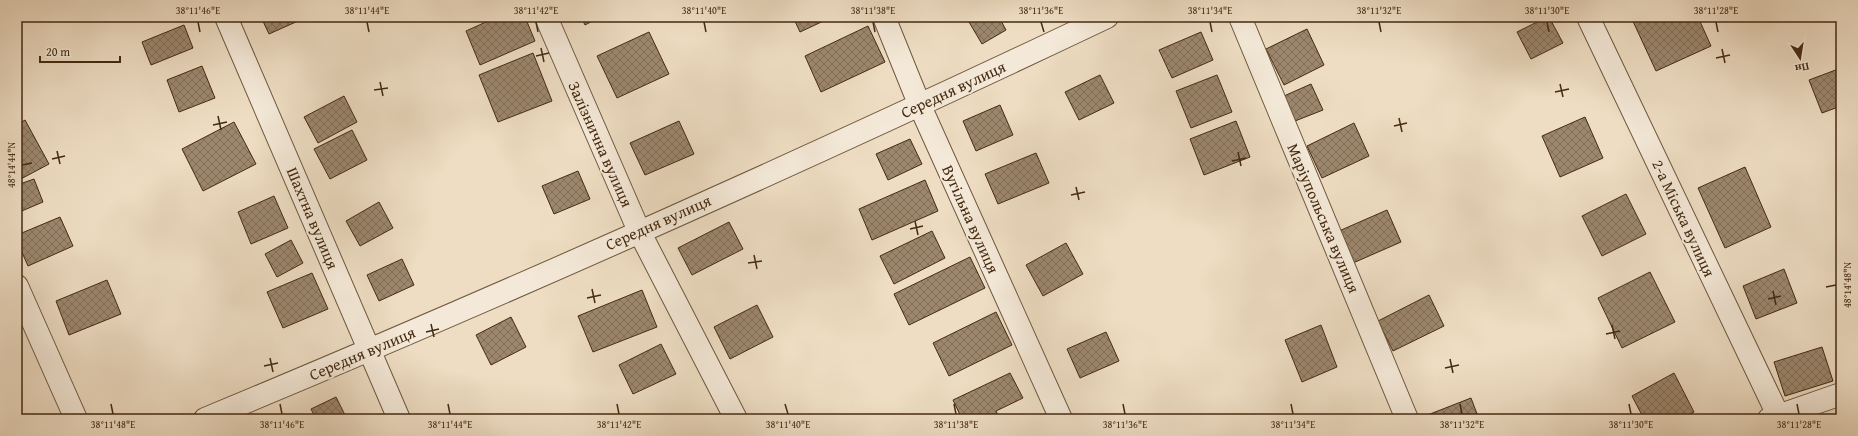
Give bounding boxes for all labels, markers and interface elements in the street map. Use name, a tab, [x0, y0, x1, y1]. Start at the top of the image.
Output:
text: 38°11'46"E	[176, 3, 220, 18]
text: 38°11'44"E	[345, 3, 389, 18]
text: 38°11'42"E	[514, 3, 558, 18]
text: 38°11'40"E	[682, 3, 726, 18]
text: 38°11'38"E	[851, 3, 895, 18]
text: 38°11'36"E	[1019, 3, 1063, 18]
text: 38°11'34"E	[1188, 3, 1232, 18]
text: 38°11'32"E	[1357, 3, 1401, 18]
text: 38°11'30"E	[1525, 3, 1569, 18]
text: 38°11'28"E	[1694, 3, 1738, 18]
scale bar	[40, 38, 120, 64]
north arrow	[1780, 38, 1820, 78]
text: 20 m	[46, 43, 70, 60]
street label: Середня вулиця	[897, 54, 1009, 124]
text: Пн	[1793, 58, 1811, 77]
street label: Залізнична вулиця	[563, 77, 639, 211]
street label: Маріупольська вулиця	[1282, 139, 1366, 297]
text: 48°14'44"N	[4, 142, 19, 188]
street label: 2-а Міська вулиця	[1646, 155, 1722, 281]
street label: Вугільна вулиця	[936, 161, 1006, 277]
street label: Шахтна вулиця	[281, 163, 345, 273]
street label: Середня вулиця	[601, 188, 715, 256]
text: 48°14'48"N	[1840, 262, 1855, 308]
street label: Середня вулиця	[305, 320, 419, 386]
text: 38°11'48"E	[91, 417, 135, 432]
text: 38°11'46"E	[260, 417, 304, 432]
text: 38°11'44"E	[428, 417, 472, 432]
text: 38°11'42"E	[597, 417, 641, 432]
text: 38°11'40"E	[766, 417, 810, 432]
text: 38°11'38"E	[934, 417, 978, 432]
text: 38°11'36"E	[1103, 417, 1147, 432]
text: 38°11'34"E	[1271, 417, 1315, 432]
text: 38°11'32"E	[1440, 417, 1484, 432]
text: 38°11'30"E	[1609, 417, 1653, 432]
text: 38°11'28"E	[1777, 417, 1821, 432]

